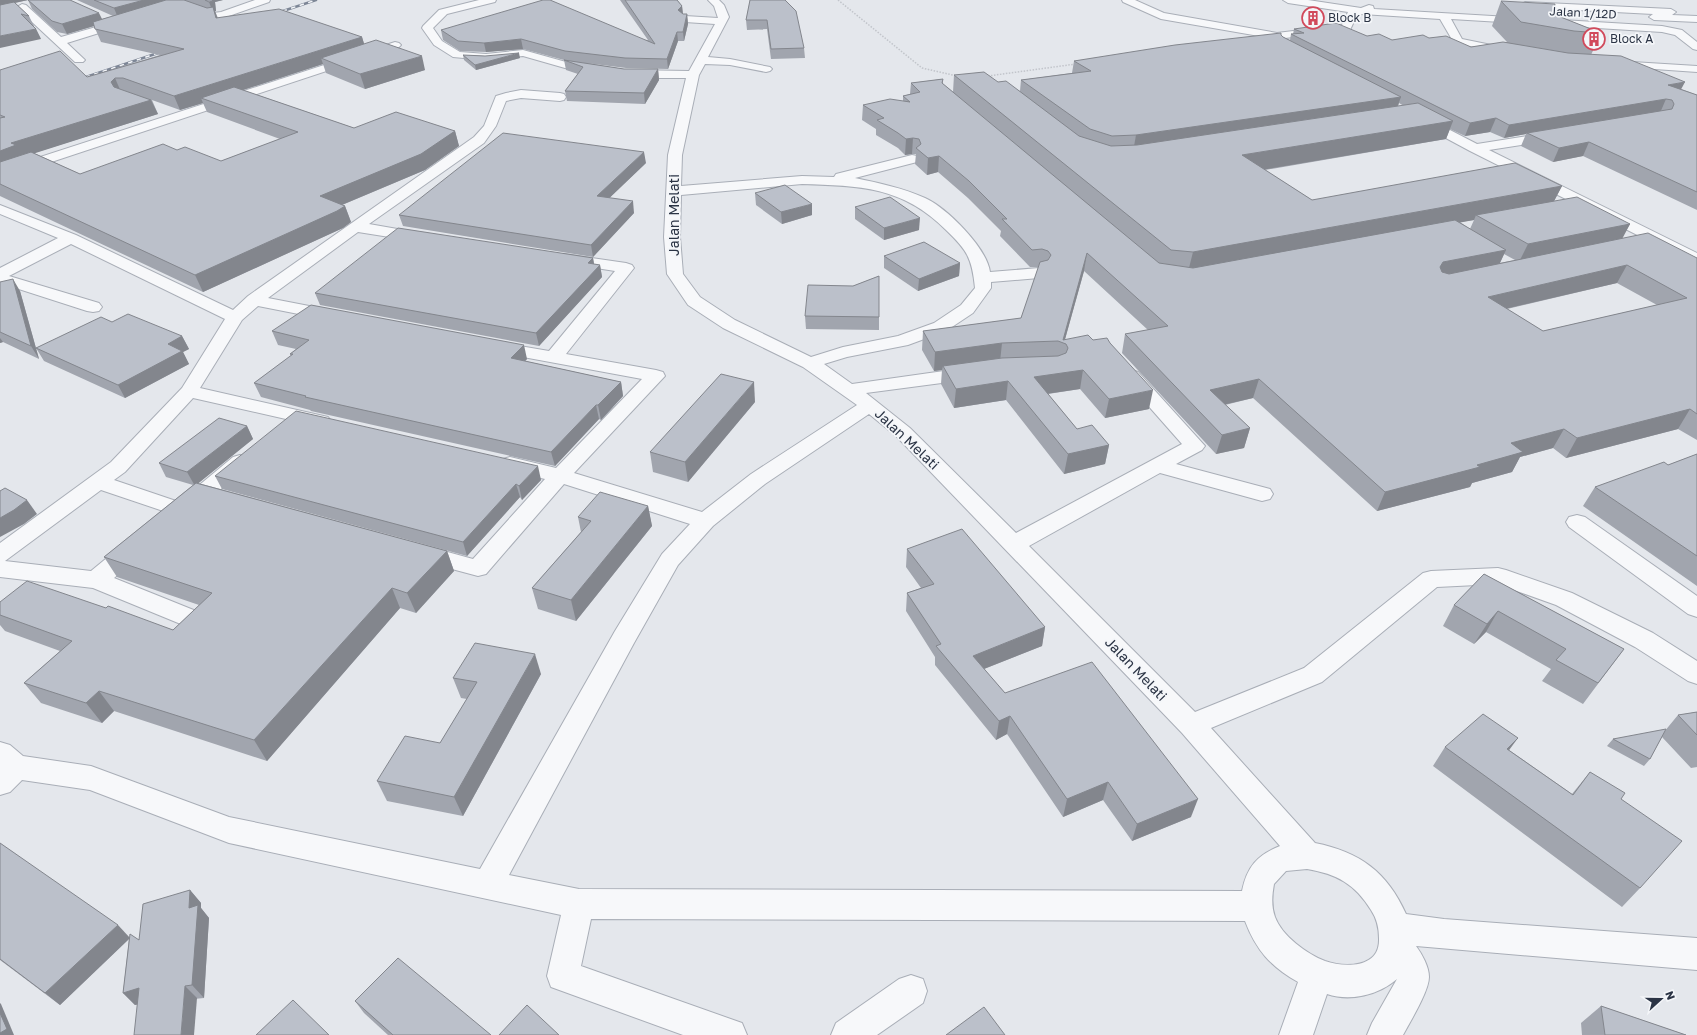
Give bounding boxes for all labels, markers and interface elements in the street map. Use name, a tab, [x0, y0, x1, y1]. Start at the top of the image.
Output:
street label: Jalan 1/12D	[1549, 3, 1617, 22]
building icon: Block B	[1300, 5, 1326, 31]
place label: Block B	[1328, 10, 1371, 25]
building icon: Block A	[1581, 26, 1607, 52]
place label: Block A	[1610, 31, 1653, 46]
street label: Jalan Melati	[665, 174, 682, 256]
street label: Jalan Melati	[872, 404, 943, 473]
street label: Jalan Melati	[1102, 633, 1171, 704]
north arrow	[1641, 979, 1681, 1019]
text: N	[1663, 989, 1678, 1001]

